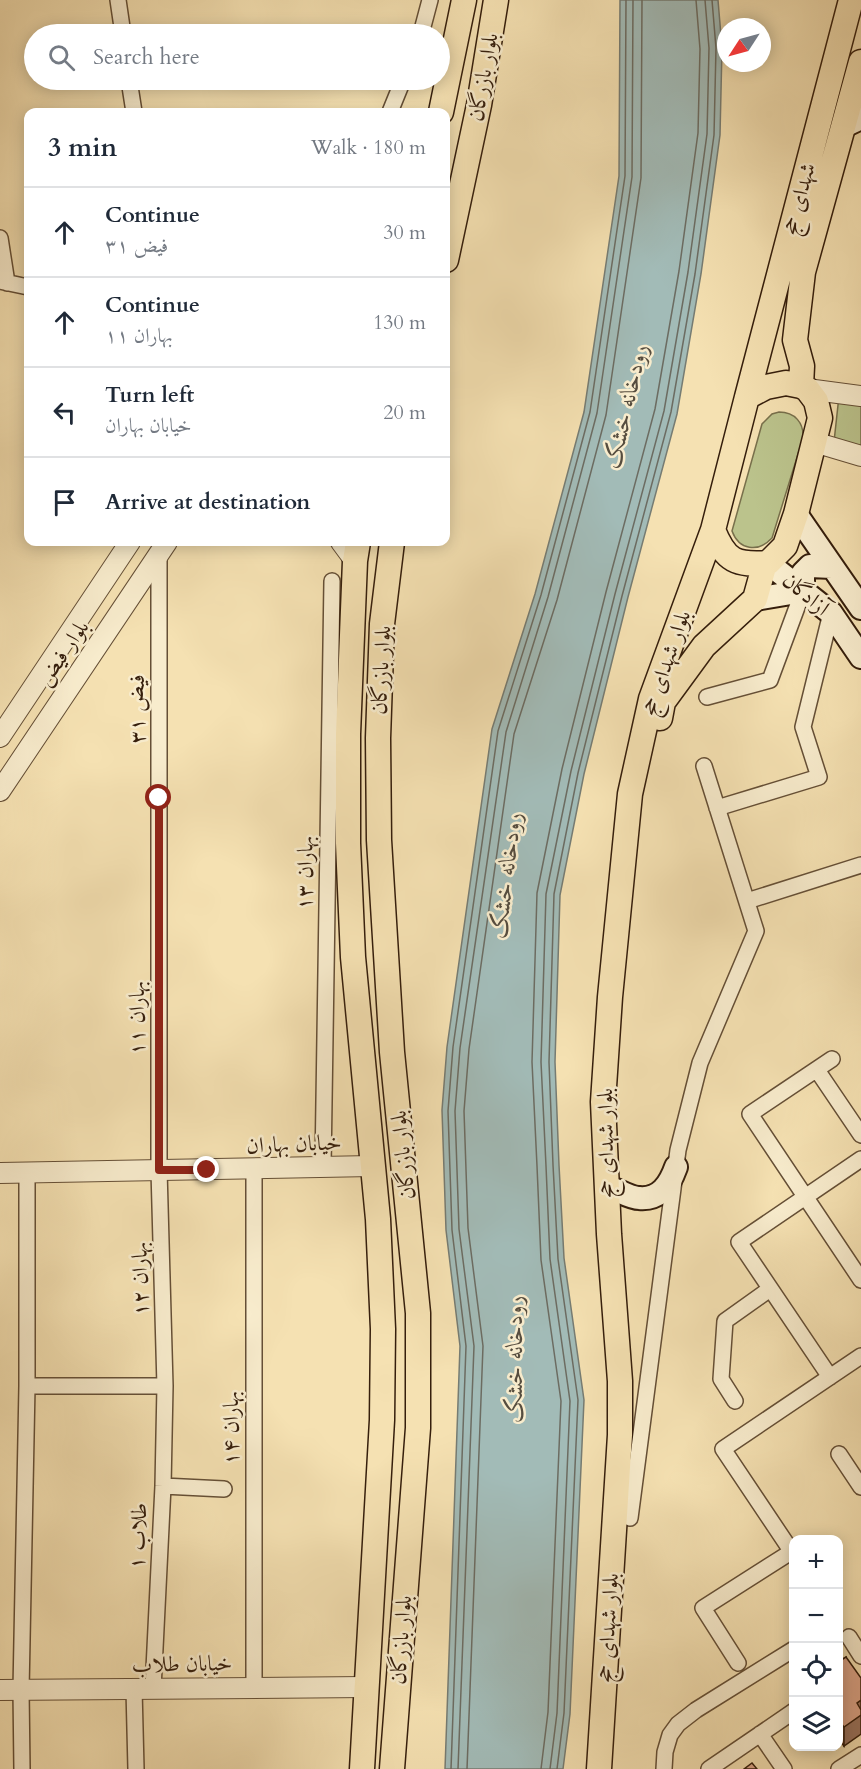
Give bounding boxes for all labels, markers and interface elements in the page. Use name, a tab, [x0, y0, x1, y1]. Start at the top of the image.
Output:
north arrow	[717, 18, 771, 72]
search box	[24, 24, 450, 90]
street label: بلوار بازرگان	[460, 30, 506, 124]
icon: search	[45, 41, 78, 74]
text: Search here	[93, 42, 200, 72]
text: 3 min	[48, 130, 117, 165]
text: Walk · 180 m	[311, 134, 426, 161]
street label: شهدای حج	[775, 159, 827, 240]
text: Continue	[105, 200, 200, 230]
icon: ahead	[48, 216, 81, 249]
text: 30 m	[383, 219, 426, 246]
text: فیض ۳۱	[105, 232, 168, 259]
text: Continue	[105, 290, 200, 320]
icon: ahead	[48, 306, 81, 339]
text: 130 m	[373, 309, 426, 336]
text: بهاران ۱۱	[105, 322, 173, 349]
water label: رودخانه خشک	[596, 340, 656, 472]
text: Turn left	[105, 380, 194, 410]
icon: left	[48, 396, 81, 429]
text: 20 m	[383, 399, 426, 426]
text: خیابان بهاران	[105, 412, 192, 439]
icon: arrive	[48, 486, 81, 519]
text: Arrive at destination	[105, 487, 310, 517]
street label: آزادگان	[776, 565, 838, 624]
street label: بلوار شهدای حج	[634, 606, 702, 721]
street label: بلوار فیض	[30, 614, 96, 692]
street label: بلوار بازرگان	[364, 625, 398, 715]
street label: فیض ۳۱	[122, 674, 152, 744]
route start	[145, 784, 171, 810]
water label: رودخانه خشک	[482, 810, 530, 940]
street label: بهاران ۱۳	[289, 835, 321, 911]
street label: بهاران ۱۱	[122, 981, 152, 1055]
street label: بلوار شهدای حج	[590, 1088, 626, 1198]
street label: بلوار بازرگان	[383, 1109, 423, 1201]
street label: خیابان بهاران	[246, 1127, 342, 1161]
route end	[193, 1156, 219, 1182]
street label: بهاران ۱۲	[124, 1241, 156, 1317]
water label: رودخانه خشک	[498, 1296, 531, 1422]
street label: بهاران ۱۴	[216, 1391, 246, 1465]
street label: طلاب ۱	[121, 1502, 155, 1570]
map controls	[789, 1535, 843, 1751]
button: +	[789, 1535, 843, 1589]
street label: بلوار شهدای حج	[590, 1572, 630, 1684]
button: −	[789, 1589, 843, 1643]
street label: بلوار بازرگان	[383, 1594, 419, 1686]
button: locate	[789, 1643, 843, 1697]
street label: خیابان طلاب	[131, 1648, 233, 1680]
button: layers	[789, 1697, 843, 1751]

